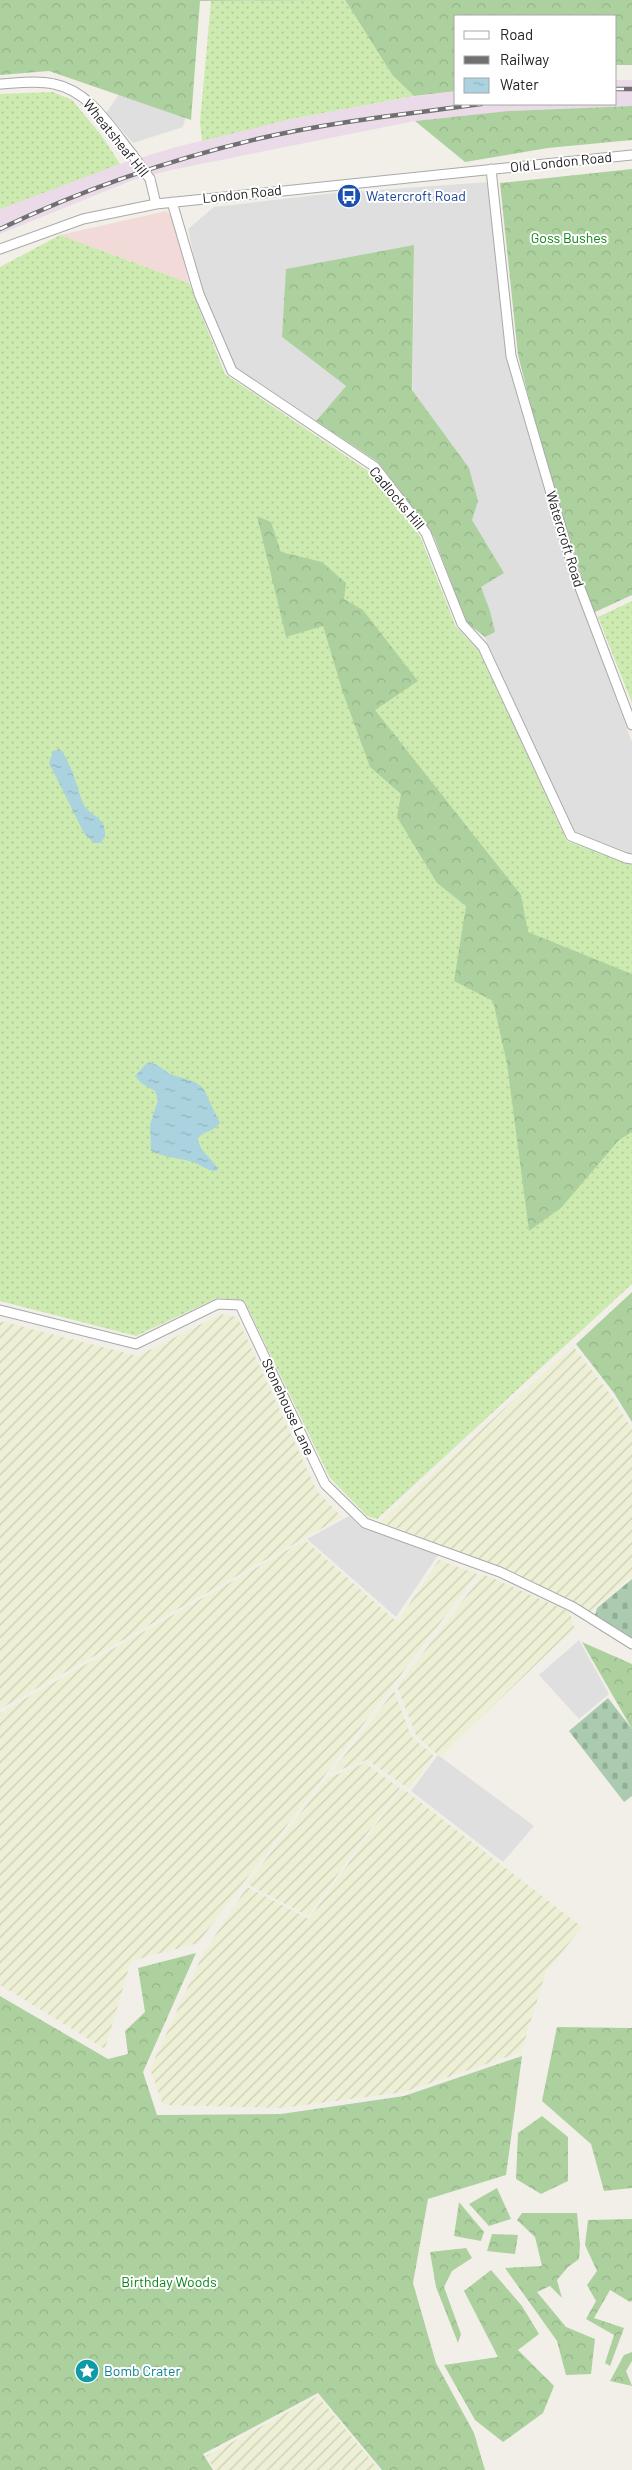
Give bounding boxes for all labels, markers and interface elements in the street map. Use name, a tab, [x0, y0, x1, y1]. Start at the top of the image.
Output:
legend	[454, 15, 617, 105]
text: Road	[500, 25, 533, 43]
text: Railway	[500, 50, 549, 68]
text: Water	[500, 75, 539, 93]
street label: Wheatsheaf Hill	[80, 95, 153, 180]
street label: Old London Road	[509, 148, 613, 175]
street label: London Road	[201, 181, 282, 206]
bus stop icon: Watercroft Road	[336, 183, 362, 209]
place label: Watercroft Road	[366, 187, 466, 204]
park label: Goss Bushes	[531, 229, 608, 246]
street label: Cadlocks Hill	[366, 463, 429, 533]
street label: Watercroft Road	[543, 489, 588, 589]
street label: Stonehouse Lane	[259, 1356, 318, 1458]
park label: Birthday Woods	[121, 2273, 217, 2290]
place icon: Bomb Crater	[74, 2358, 100, 2384]
place label: Bomb Crater	[104, 2362, 181, 2379]

